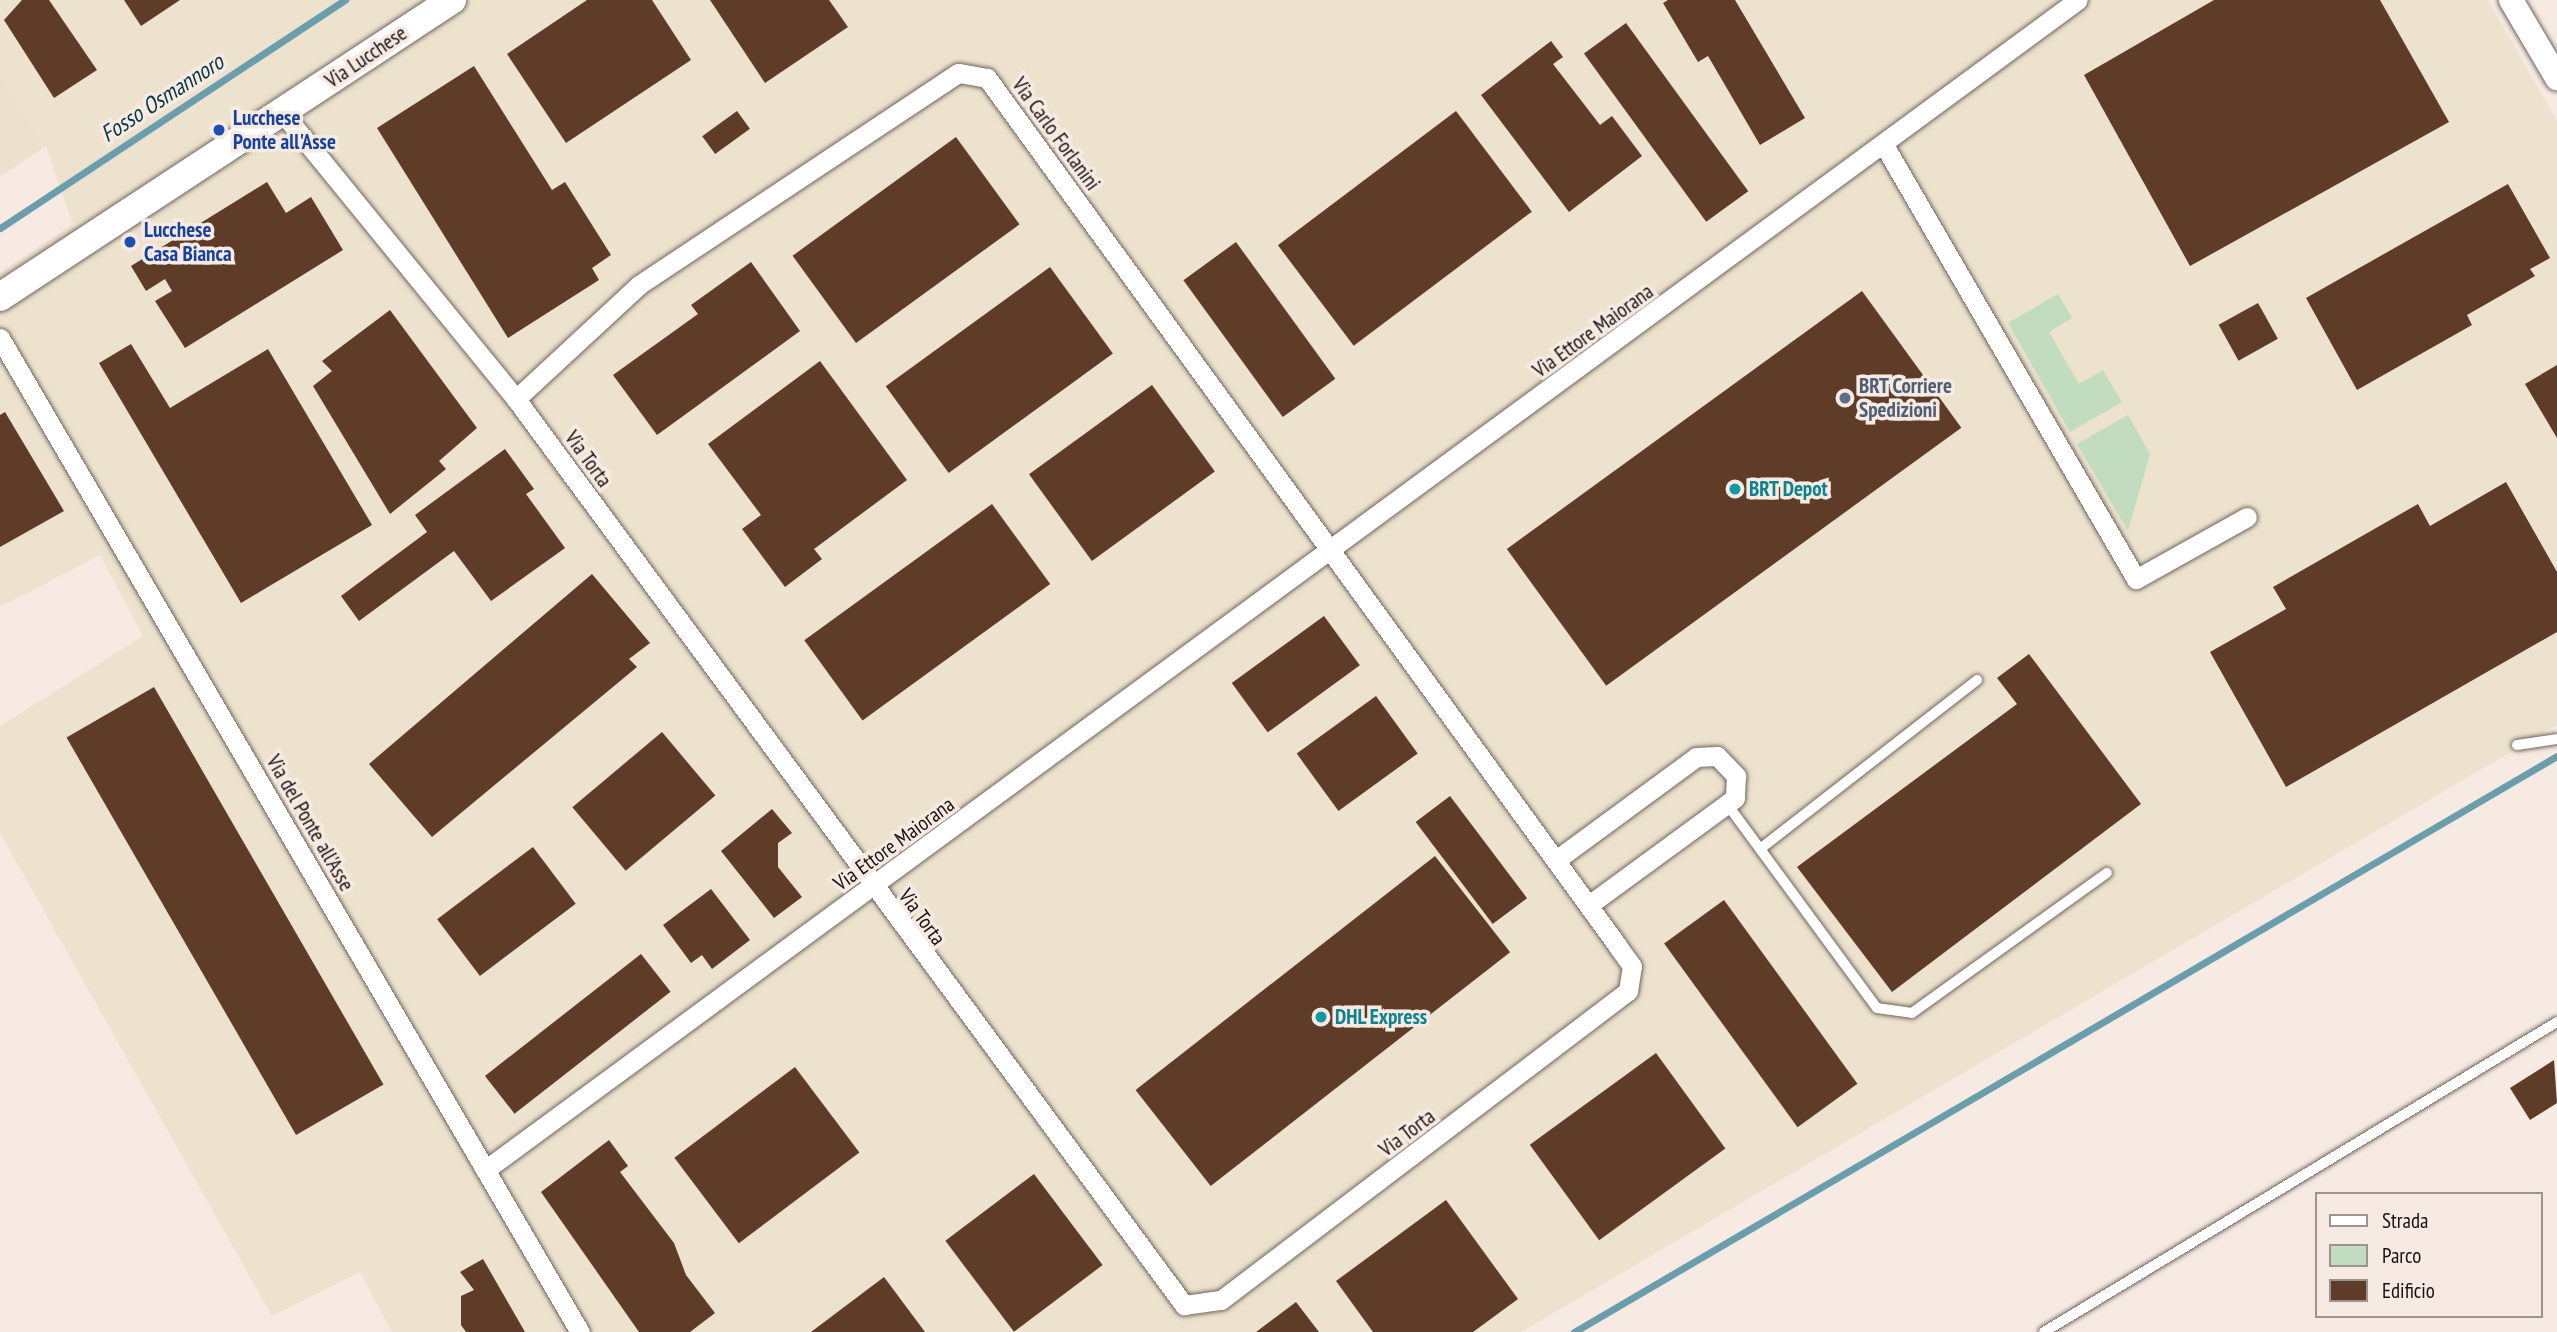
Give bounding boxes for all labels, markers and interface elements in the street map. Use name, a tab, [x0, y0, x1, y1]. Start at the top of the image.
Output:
street label: Via Lucchese	[320, 21, 412, 93]
water label: Fosso Osmannoro	[95, 48, 229, 148]
street label: Via Carlo Forlanini	[1007, 73, 1105, 195]
place label: Lucchese Ponte all'Asse	[233, 105, 336, 155]
marker: Lucchese Ponte all'Asse	[211, 122, 227, 138]
place label: Lucchese Casa Bianca	[144, 217, 232, 267]
marker: Lucchese Casa Bianca	[122, 234, 138, 250]
street label: Via Ettore Maiorana	[1528, 279, 1658, 383]
place label: BRT Corriere Spedizioni	[1859, 373, 1953, 423]
marker: BRT Corriere Spedizioni	[1837, 390, 1853, 406]
street label: Via Torta	[559, 426, 617, 492]
place label: BRT Depot	[1749, 476, 1828, 502]
marker: BRT Depot	[1727, 481, 1743, 497]
street label: Via del Ponte all'Asse	[261, 751, 359, 895]
street label: Via Ettore Maiorana	[829, 792, 959, 896]
street label: Via Torta	[893, 884, 951, 950]
place label: DHL Express	[1335, 1004, 1428, 1030]
marker: DHL Express	[1313, 1009, 1329, 1025]
street label: Via Torta	[1374, 1104, 1440, 1162]
legend	[2316, 1192, 2543, 1318]
text: Strada	[2382, 1207, 2428, 1234]
text: Parco	[2382, 1242, 2421, 1269]
text: Edificio	[2382, 1277, 2435, 1304]

